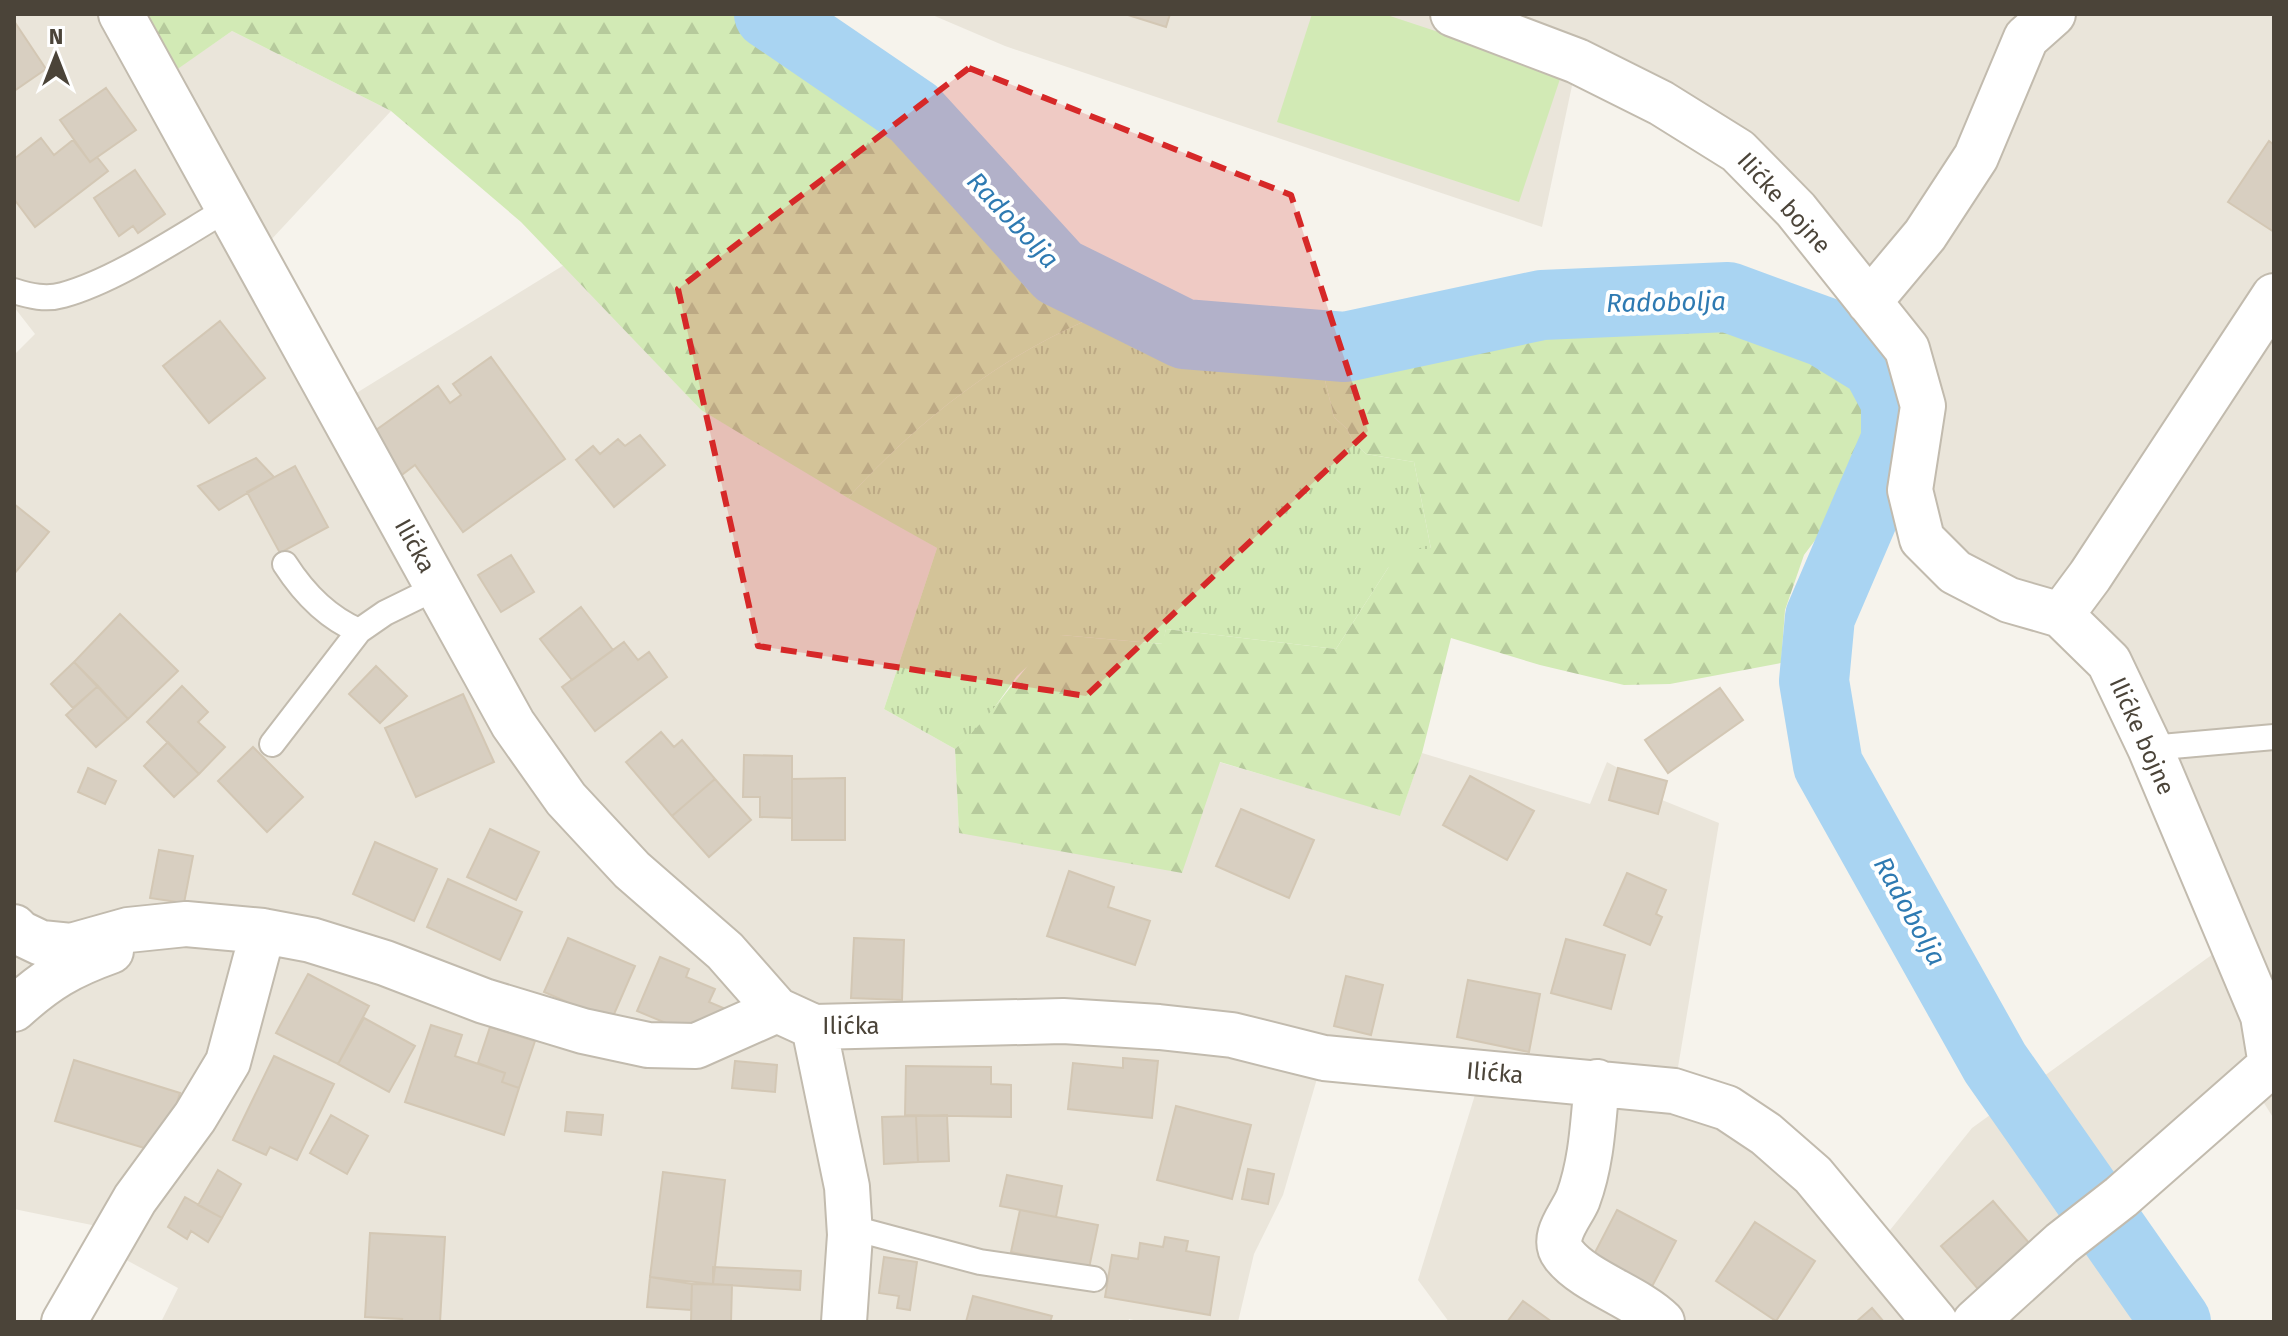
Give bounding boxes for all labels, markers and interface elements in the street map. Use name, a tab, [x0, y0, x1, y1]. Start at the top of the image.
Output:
north arrow	[16, 16, 96, 96]
text: N	[49, 23, 63, 50]
street label: Ilićke bojne	[1731, 147, 1837, 259]
water label: Radobolja	[960, 166, 1065, 275]
water label: Radobolja	[1606, 286, 1726, 319]
street label: Ilićka	[389, 514, 441, 578]
street label: Ilićke bojne	[2104, 673, 2180, 799]
water label: Radobolja	[1867, 851, 1952, 971]
street label: Ilićka	[822, 1012, 880, 1040]
street label: Ilićka	[1465, 1057, 1525, 1089]

